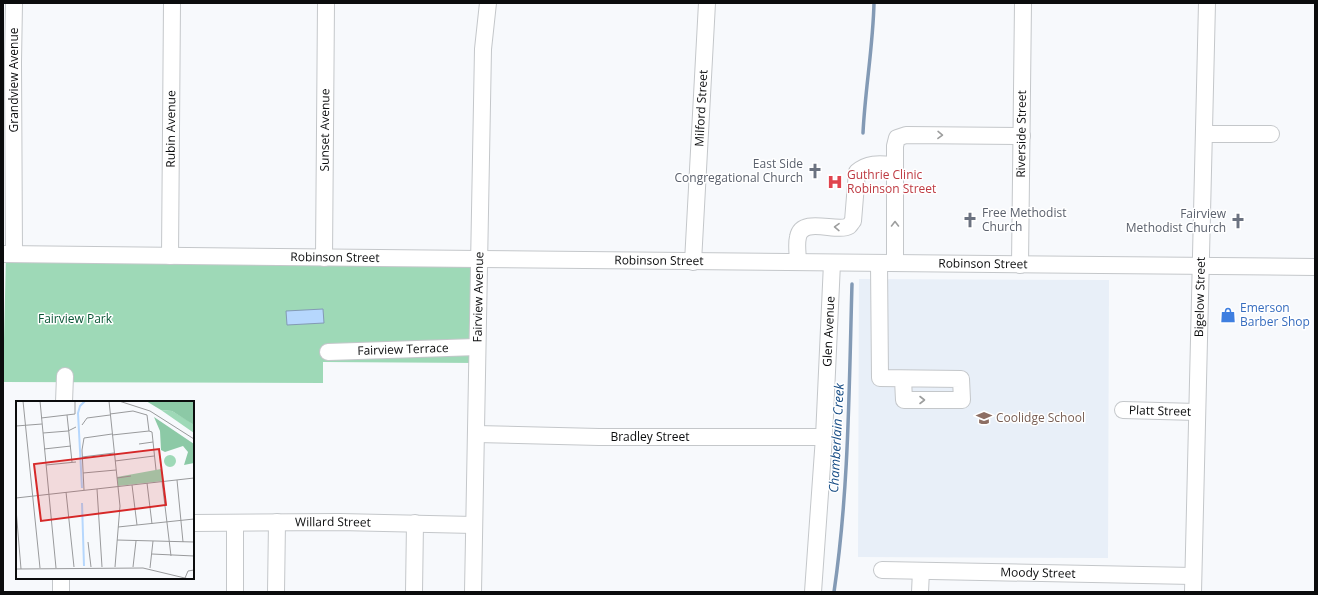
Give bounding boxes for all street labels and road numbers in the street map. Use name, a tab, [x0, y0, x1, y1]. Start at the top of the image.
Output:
street label: Grandview Avenue	[5, 27, 22, 132]
street label: Milford Street	[690, 69, 711, 147]
street label: Sunset Avenue	[316, 88, 333, 172]
street label: Rubin Avenue	[162, 90, 179, 168]
street label: Riverside Street	[1012, 90, 1030, 178]
street label: Robinson Street	[290, 248, 380, 266]
street label: Fairview Avenue	[469, 251, 487, 343]
street label: Robinson Street	[614, 251, 704, 269]
street label: Robinson Street	[938, 254, 1028, 272]
street label: Bigelow Street	[1190, 257, 1209, 337]
street label: Glen Avenue	[818, 295, 838, 367]
street label: Fairview Terrace	[357, 339, 449, 359]
street label: Platt Street	[1129, 401, 1191, 420]
street label: Bradley Street	[610, 428, 690, 445]
street label: Willard Street	[295, 513, 371, 531]
street label: Moody Street	[1000, 563, 1076, 582]

